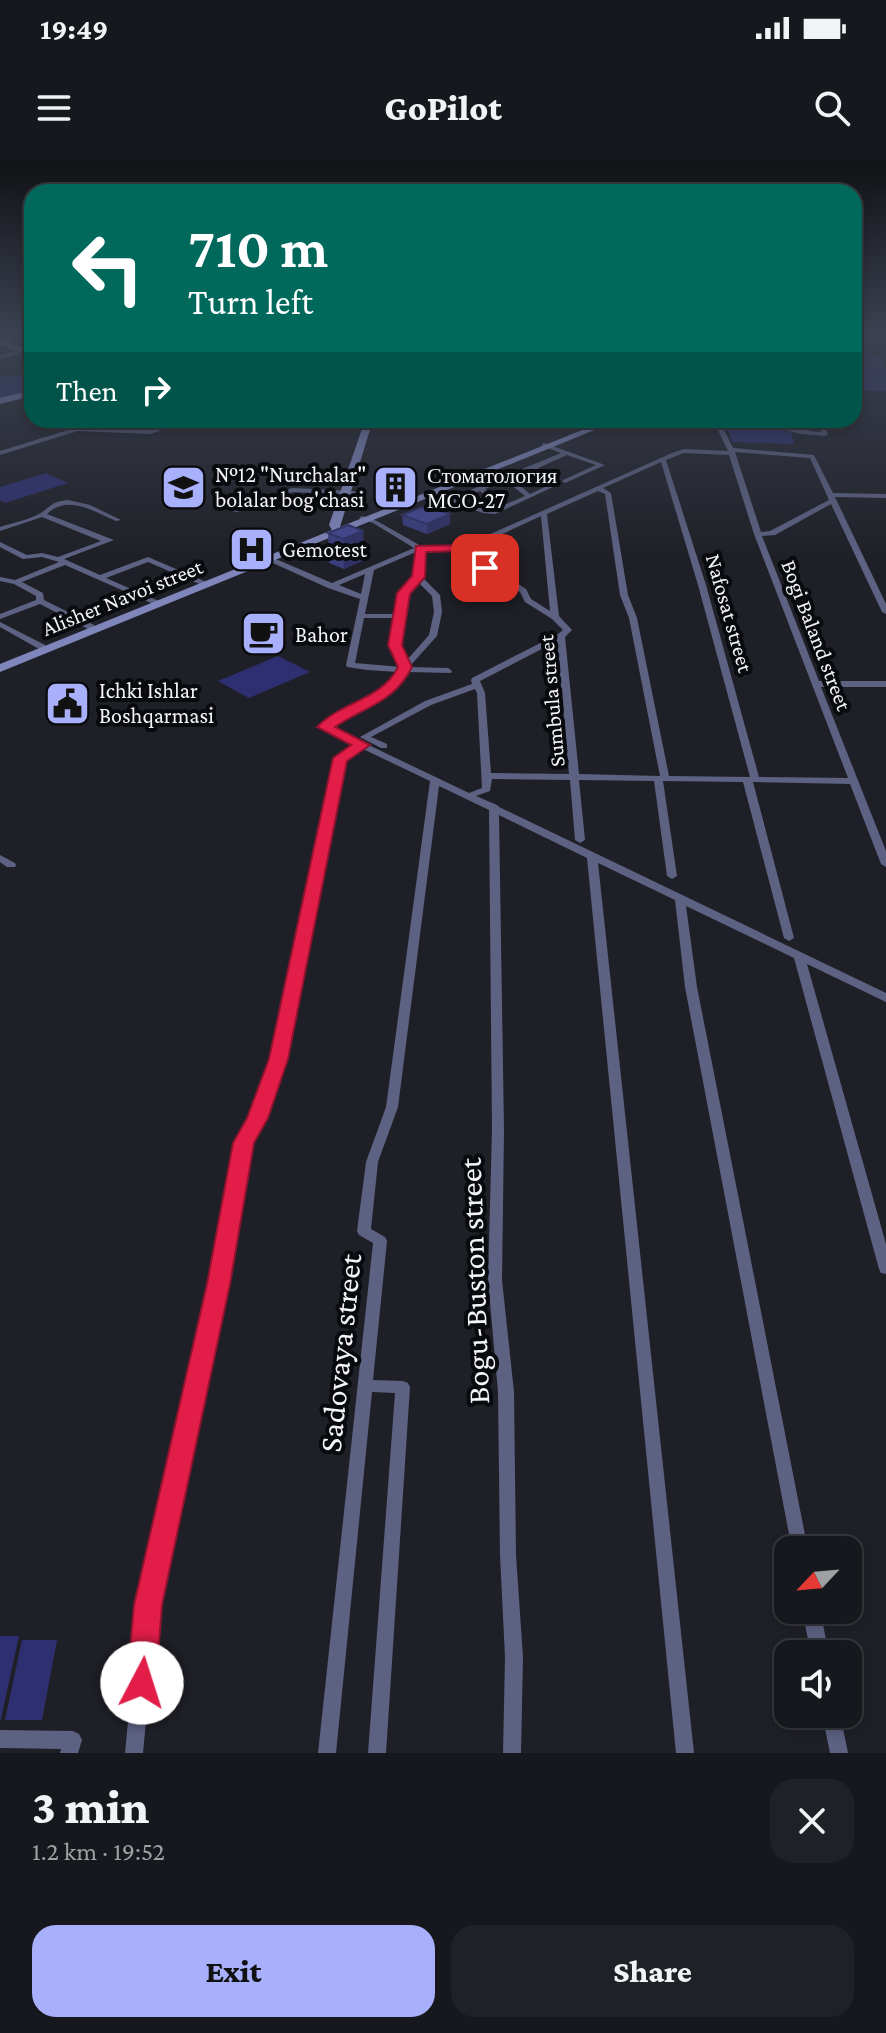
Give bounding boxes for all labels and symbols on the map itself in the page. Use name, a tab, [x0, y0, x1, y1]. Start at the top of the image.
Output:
place label: №12 "Nurchalar" bolalar bog'chasi	[215, 462, 366, 512]
school or university icon: №12 "Nurchalar" bolalar bog'chasi	[160, 463, 208, 511]
place label: Стоматология МСО-27	[427, 463, 557, 513]
building icon: Стоматология МСО-27	[372, 464, 420, 512]
hospital icon: Gemotest	[227, 525, 275, 573]
pin	[451, 534, 519, 602]
place label: Gemotest	[282, 537, 368, 562]
street label: Nafosat street	[701, 551, 759, 676]
street label: Alisher Navoi street	[38, 554, 207, 641]
street label: Bogi Baland street	[776, 556, 857, 715]
cafe icon: Bahor	[240, 610, 288, 658]
place label: Bahor	[295, 622, 348, 647]
street label: Sumbula street	[533, 633, 570, 768]
place label: Ichki Ishlar Boshqarmasi	[99, 678, 214, 728]
public building icon: Ichki Ishlar Boshqarmasi	[44, 679, 92, 727]
street label: Bogu-Buston street	[452, 1157, 496, 1405]
street label: Sadovaya street	[312, 1251, 368, 1454]
north arrow	[774, 1536, 862, 1624]
position arrow	[100, 1641, 184, 1725]

